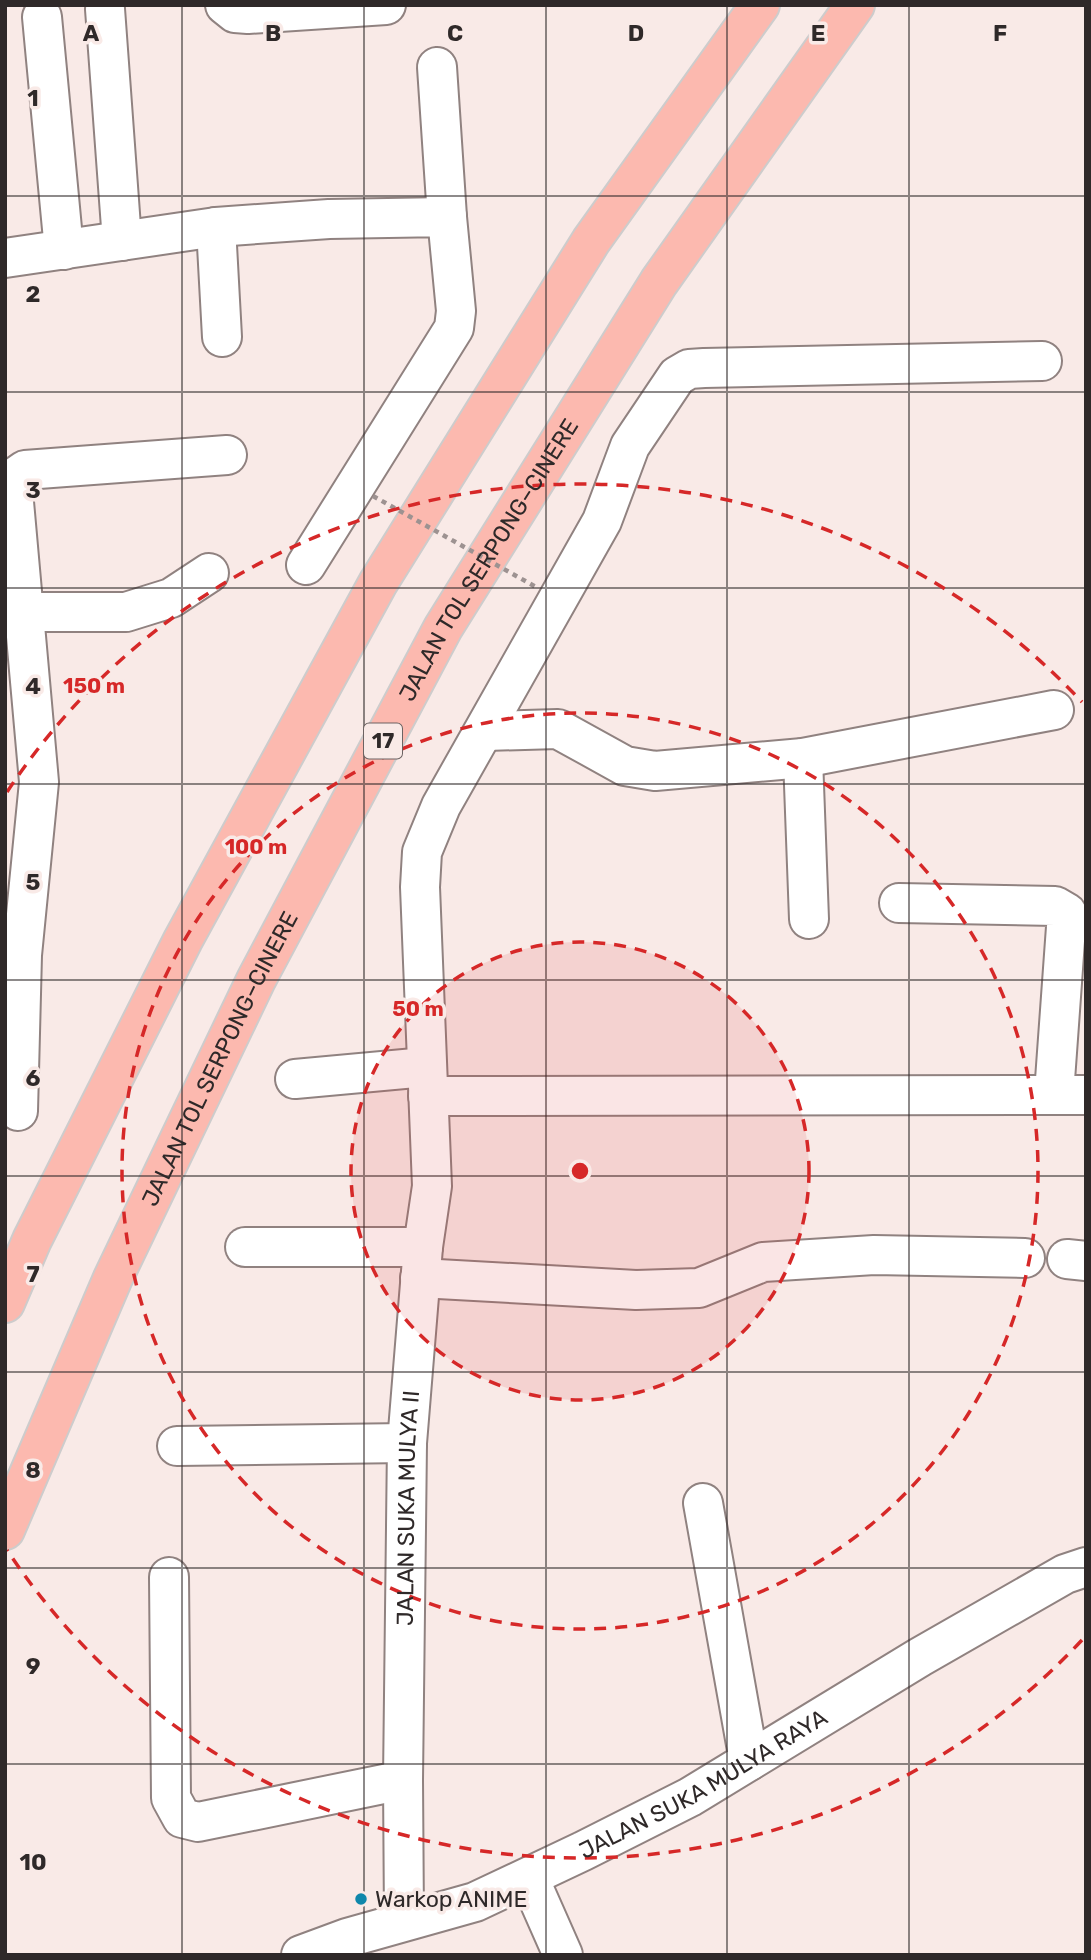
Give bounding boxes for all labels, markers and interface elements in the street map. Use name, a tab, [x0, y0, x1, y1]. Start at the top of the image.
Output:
text: A	[83, 19, 100, 47]
text: B	[265, 19, 281, 47]
text: C	[447, 19, 463, 47]
text: D	[628, 19, 644, 47]
text: E	[811, 19, 825, 47]
text: F	[993, 19, 1007, 47]
text: 1	[27, 84, 39, 112]
text: 2	[26, 280, 40, 308]
street label: JALAN TOL SERPONG–CINERE	[393, 413, 584, 706]
text: 3	[25, 476, 41, 504]
text: 4	[25, 672, 41, 700]
text: 150 m	[63, 673, 125, 698]
road number: 17	[364, 724, 402, 758]
text: 100 m	[225, 834, 287, 859]
text: 5	[26, 868, 41, 896]
street label: JALAN TOL SERPONG–CINERE	[136, 907, 304, 1211]
text: 50 m	[392, 996, 444, 1021]
text: 6	[26, 1064, 41, 1092]
centre of rings	[568, 1159, 592, 1183]
text: 7	[26, 1260, 40, 1288]
street label: JALAN SUKA MULYA II	[391, 1389, 425, 1626]
text: 8	[25, 1456, 41, 1484]
text: 9	[26, 1652, 40, 1680]
street label: JALAN SUKA MULYA RAYA	[574, 1703, 832, 1865]
text: 10	[19, 1848, 47, 1876]
place label: Warkop ANIME	[375, 1885, 527, 1913]
marker: Warkop ANIME	[353, 1891, 369, 1907]

